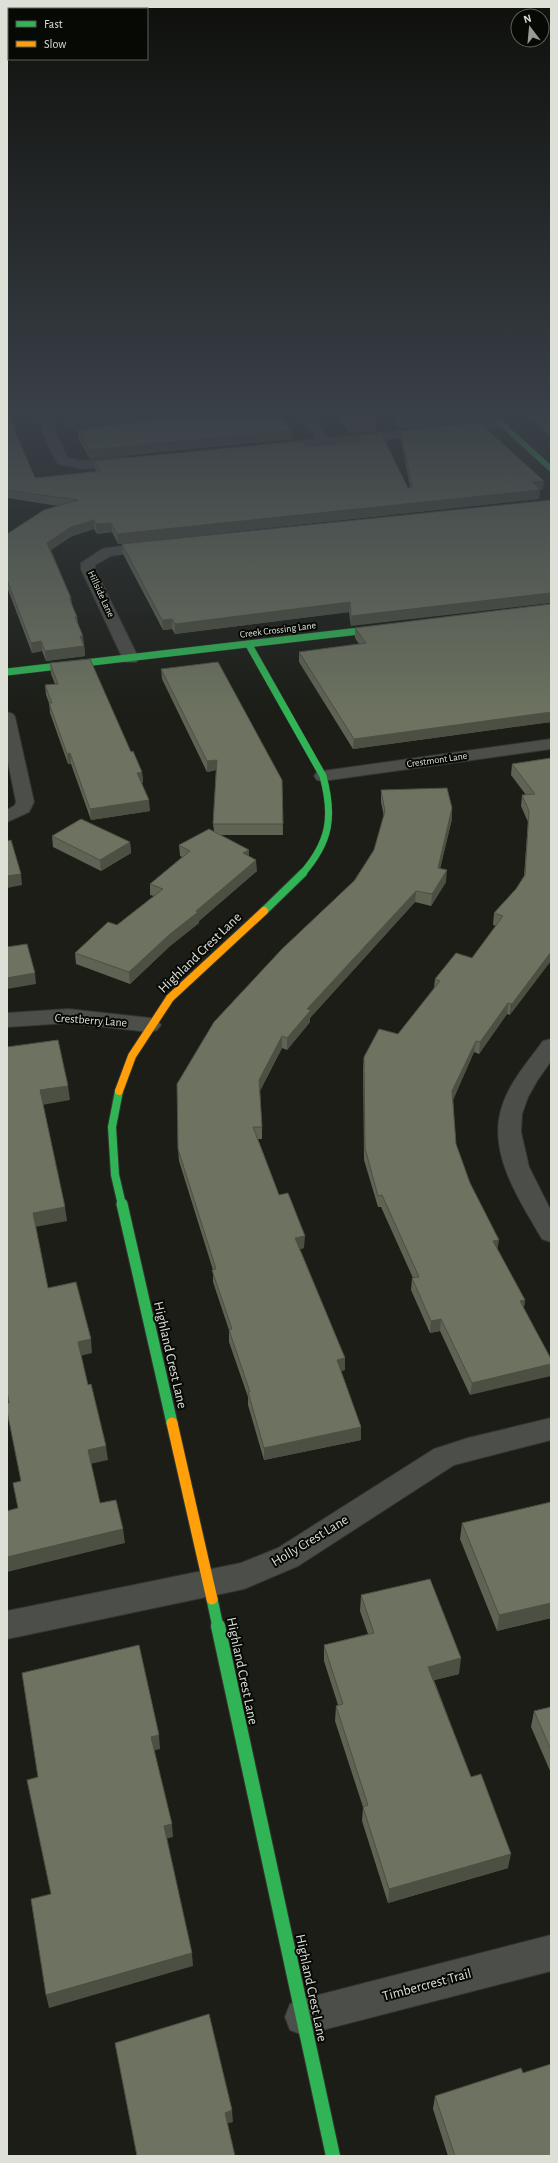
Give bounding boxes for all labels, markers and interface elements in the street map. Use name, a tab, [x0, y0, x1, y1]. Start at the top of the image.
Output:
legend	[8, 8, 148, 60]
north arrow	[510, 8, 550, 48]
text: N	[522, 13, 533, 25]
text: Fast	[44, 18, 63, 30]
text: Slow	[44, 38, 66, 50]
street label: Hillside Lane	[86, 569, 116, 619]
street label: Creek Crossing Lane	[239, 620, 317, 640]
street label: Crestmont Lane	[406, 751, 468, 769]
street label: Highland Crest Lane	[156, 910, 244, 996]
street label: Crestberry Lane	[54, 1011, 128, 1030]
street label: Highland Crest Lane	[151, 1300, 189, 1410]
street label: Holly Crest Lane	[269, 1513, 351, 1569]
street label: Highland Crest Lane	[224, 1616, 260, 1726]
street label: Highland Crest Lane	[293, 1933, 329, 2043]
street label: Timbercrest Trail	[381, 1966, 473, 2004]

